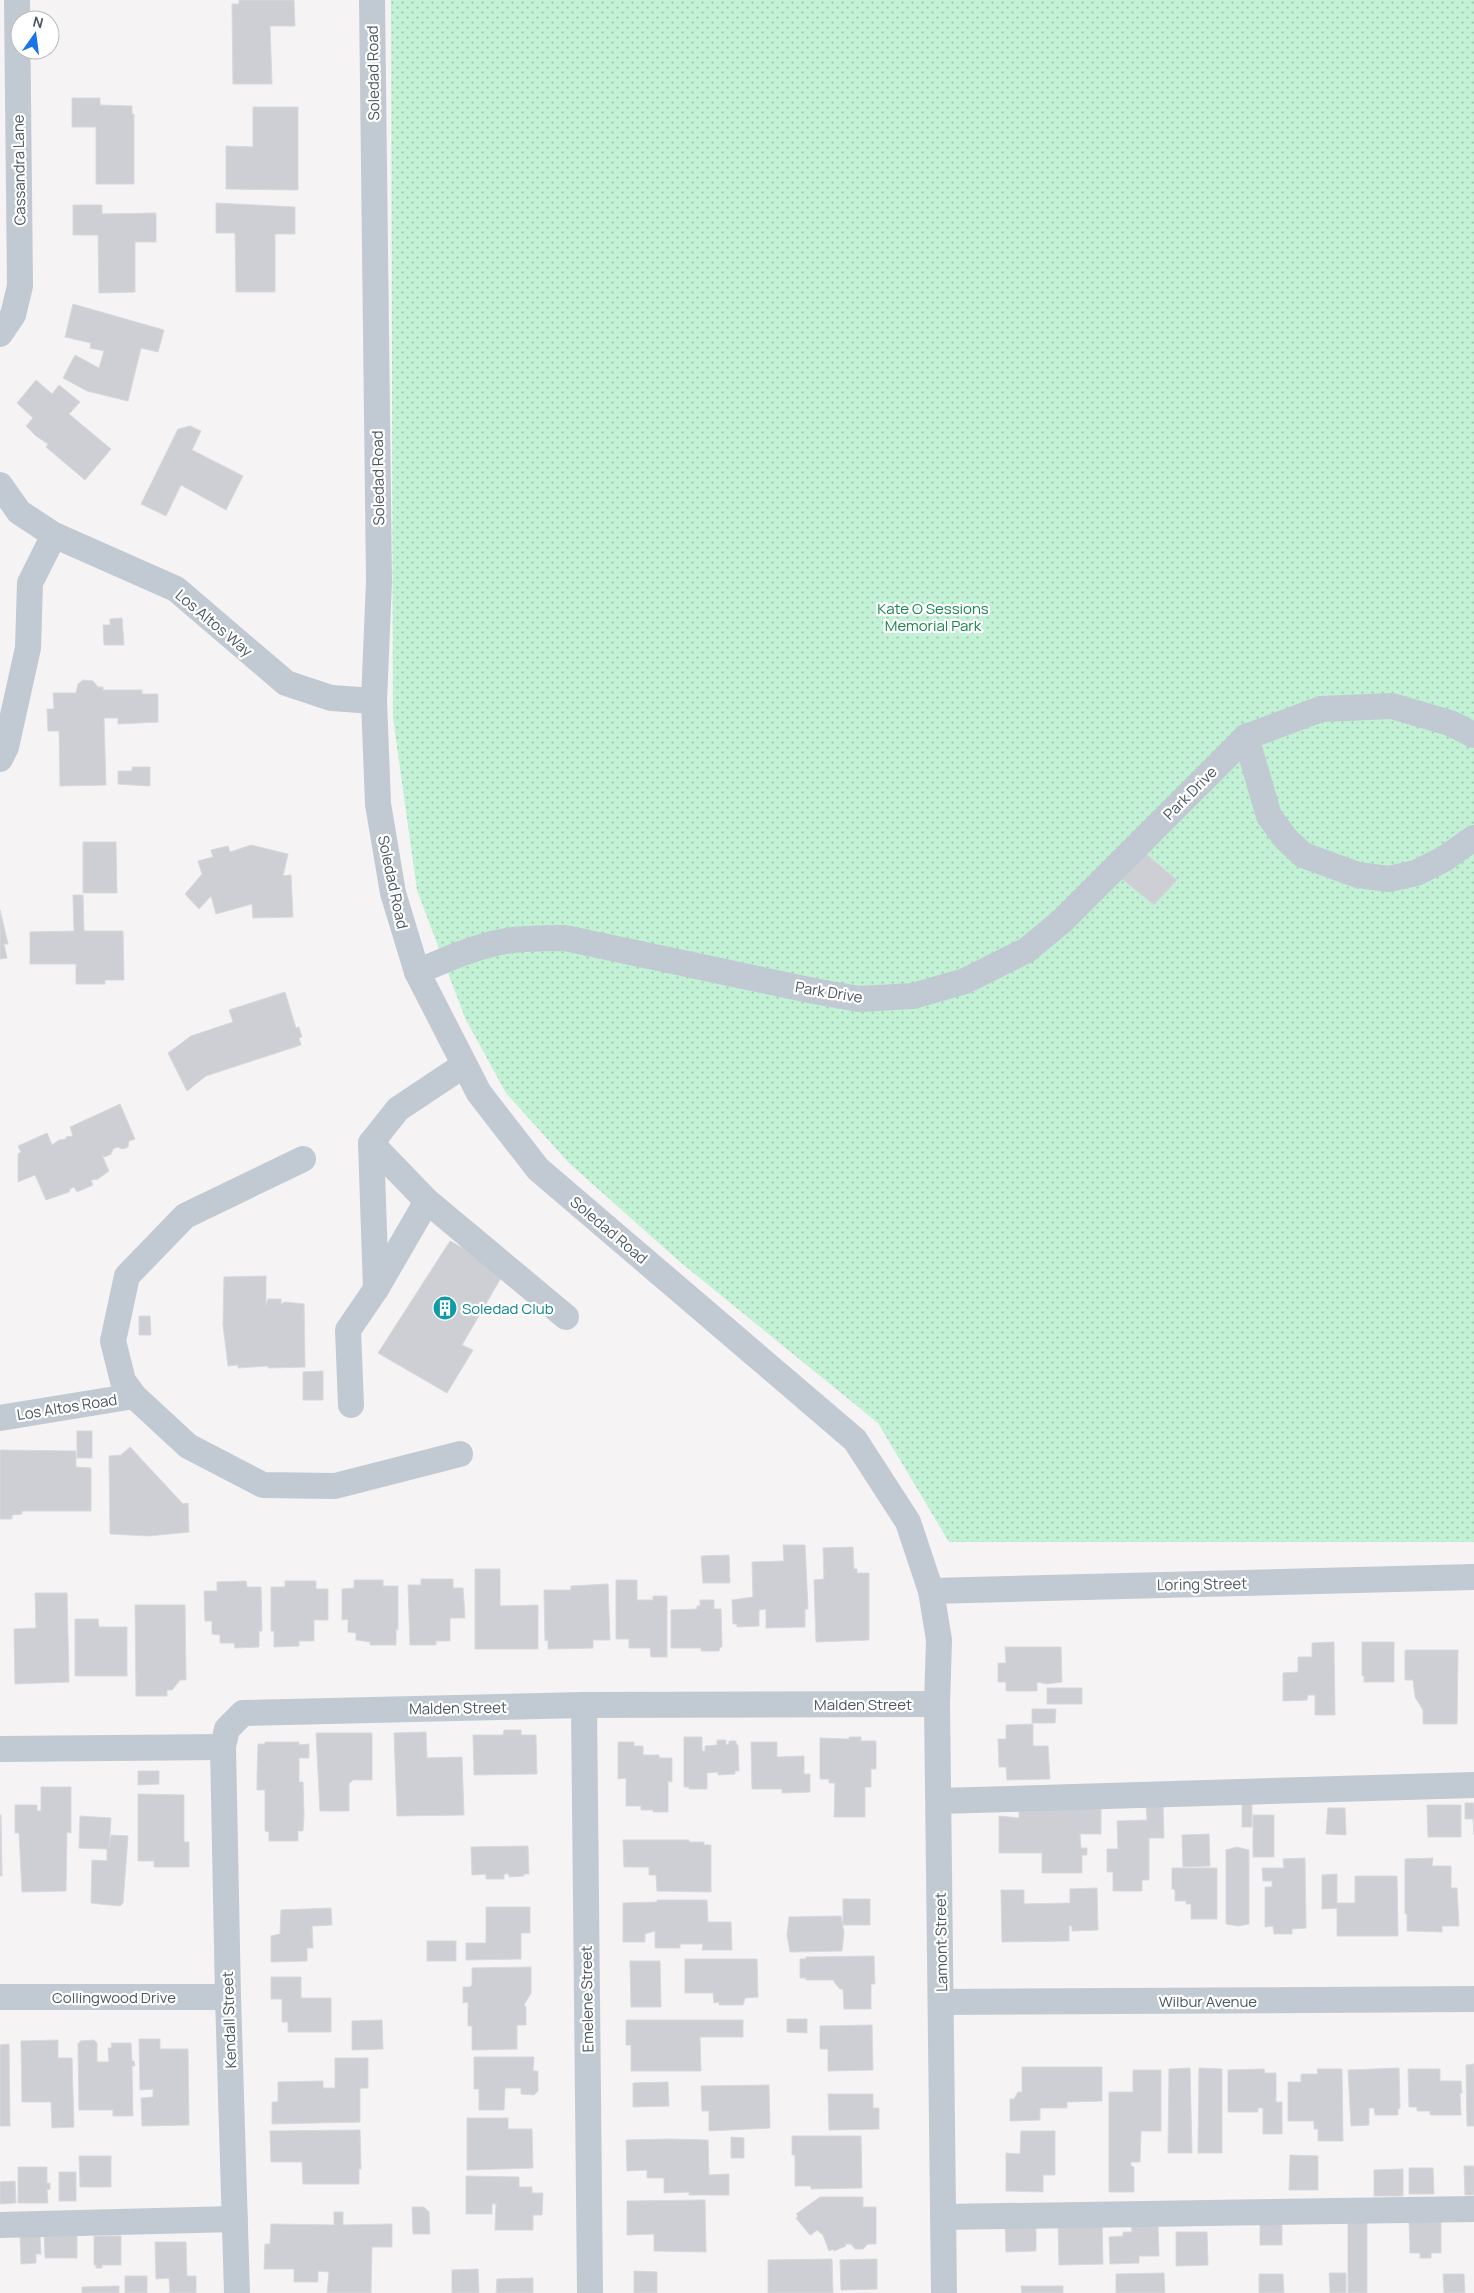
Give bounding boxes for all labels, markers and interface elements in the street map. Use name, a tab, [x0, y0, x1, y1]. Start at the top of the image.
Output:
north arrow	[10, 10, 60, 60]
text: N	[31, 11, 45, 32]
street label: Soledad Road	[362, 25, 384, 121]
street label: Cassandra Lane	[8, 114, 30, 226]
street label: Soledad Road	[367, 430, 389, 526]
street label: Los Altos Way	[171, 584, 257, 662]
park label: Kate O Sessions Memorial Park	[877, 598, 989, 636]
street label: Park Drive	[1159, 761, 1222, 824]
street label: Soledad Road	[373, 833, 413, 931]
street label: Park Drive	[794, 976, 864, 1008]
street label: Soledad Road	[566, 1191, 652, 1269]
building icon: Soledad Club	[432, 1295, 458, 1321]
place label: Soledad Club	[462, 1298, 554, 1319]
street label: Los Altos Road	[15, 1389, 119, 1425]
street label: Loring Street	[1157, 1573, 1247, 1595]
street label: Malden Street	[814, 1694, 912, 1715]
street label: Malden Street	[409, 1697, 507, 1719]
street label: Lamont Street	[930, 1892, 952, 1992]
street label: Emelene Street	[576, 1945, 598, 2053]
street label: Kendall Street	[217, 1971, 241, 2069]
street label: Collingwood Drive	[52, 1987, 176, 2008]
street label: Wilbur Avenue	[1159, 1991, 1257, 2012]

